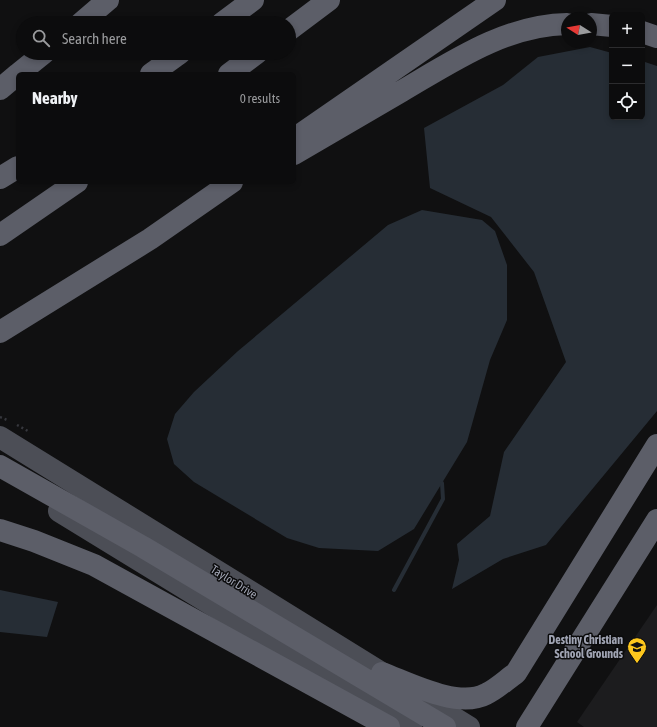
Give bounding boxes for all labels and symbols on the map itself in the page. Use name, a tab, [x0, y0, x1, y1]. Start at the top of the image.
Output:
north arrow	[561, 12, 597, 48]
street label: Taylor Drive	[208, 562, 260, 602]
place label: Destiny Christian School Grounds	[549, 633, 624, 661]
school or university icon: Destiny Christian School Grounds	[626, 636, 648, 664]

